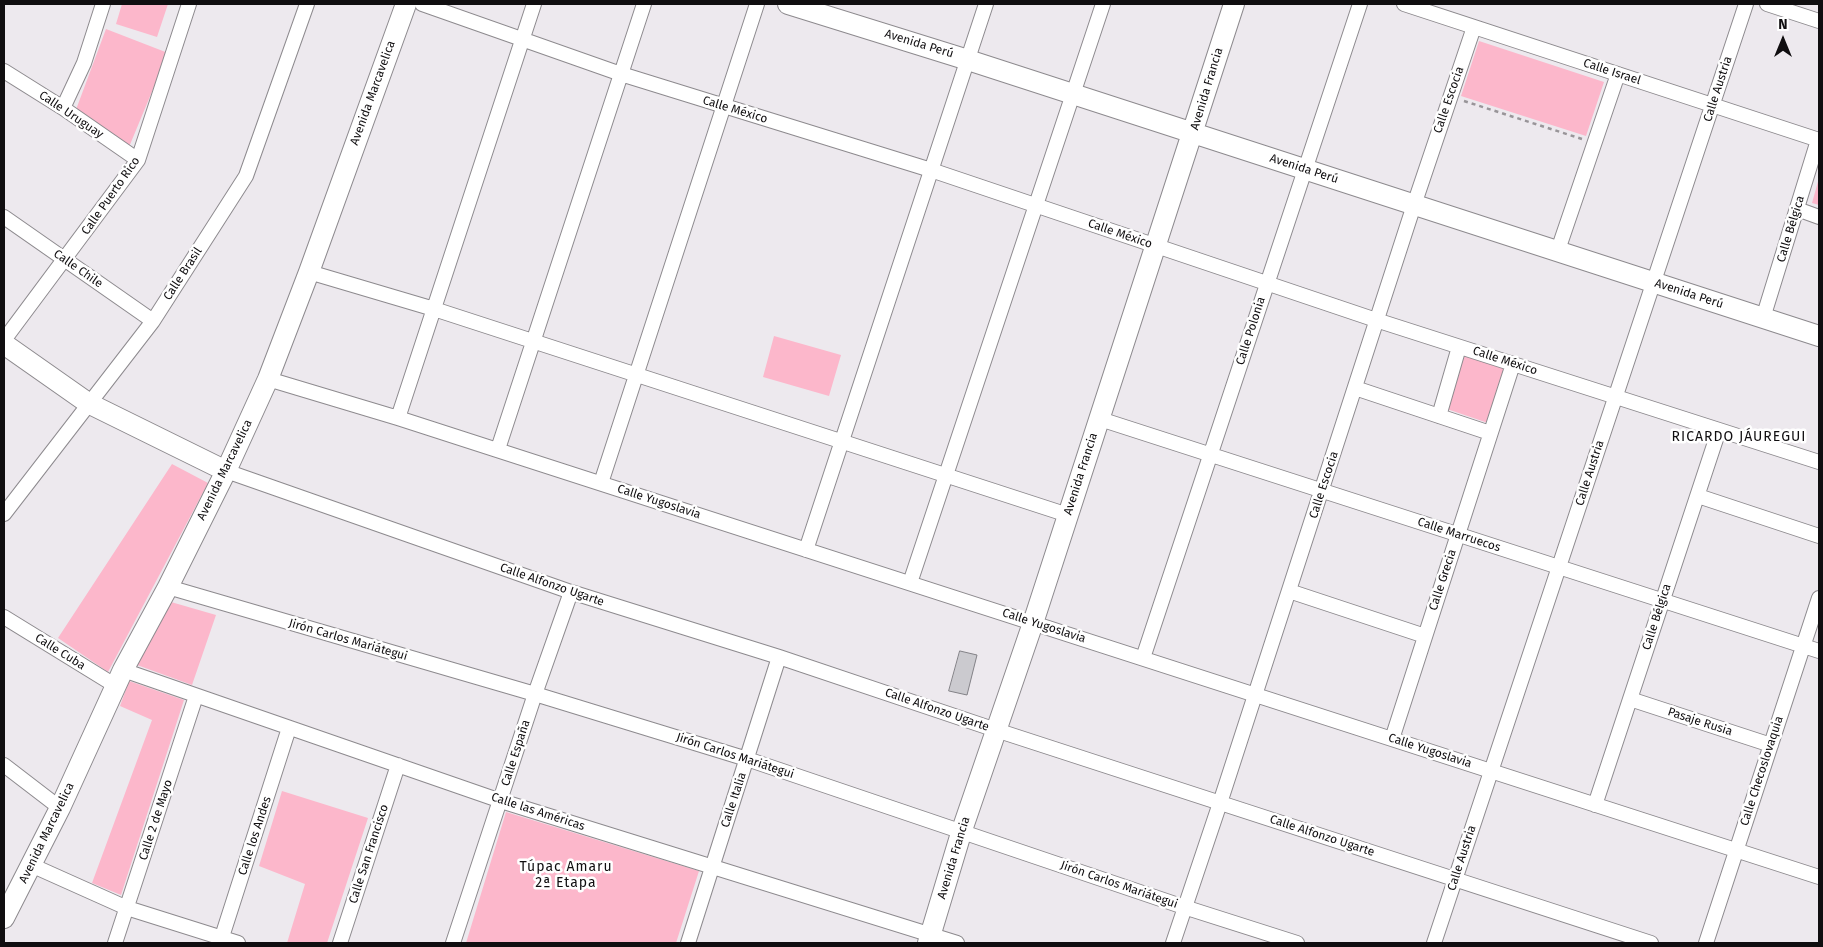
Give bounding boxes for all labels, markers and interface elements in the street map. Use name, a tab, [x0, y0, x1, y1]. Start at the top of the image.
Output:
north arrow	[1758, 15, 1808, 65]
text: N	[1778, 16, 1788, 33]
street label: Avenida Perú	[883, 27, 955, 61]
street label: Avenida Marcavelica	[347, 39, 399, 147]
street label: Avenida Francia	[1188, 46, 1226, 132]
street label: Calle Austria	[1701, 54, 1735, 124]
street label: Calle Israel	[1581, 56, 1643, 88]
street label: Calle Escocia	[1431, 65, 1467, 135]
street label: Calle Uruguay	[36, 88, 106, 142]
street label: Calle México	[701, 93, 769, 127]
street label: Avenida Perú	[1268, 151, 1340, 187]
street label: Calle Puerto Rico	[79, 154, 143, 238]
street label: Calle Bélgica	[1774, 194, 1808, 264]
street label: Calle México	[1086, 216, 1154, 252]
street label: Calle Brasil	[161, 245, 205, 303]
street label: Calle Chile	[51, 247, 105, 291]
street label: Avenida Perú	[1653, 276, 1725, 312]
street label: Calle Polonia	[1233, 295, 1269, 367]
street label: Calle México	[1471, 344, 1539, 378]
street label: Avenida Marcavelica	[194, 417, 256, 523]
district label: RICARDO JÁUREGUI	[1670, 429, 1808, 445]
street label: Avenida Francia	[1061, 431, 1101, 517]
street label: Calle Austria	[1573, 438, 1607, 508]
street label: Calle Escocia	[1306, 450, 1342, 520]
street label: Calle Yugoslavia	[615, 482, 703, 522]
street label: Calle Marruecos	[1416, 515, 1502, 555]
street label: Calle Grecia	[1426, 547, 1460, 613]
street label: Calle Alfonzo Ugarte	[498, 560, 606, 610]
street label: Calle Bélgica	[1640, 582, 1674, 652]
street label: Calle Yugoslavia	[1000, 606, 1088, 646]
street label: Jirón Carlos Mariátegui	[287, 616, 409, 664]
street label: Calle Cuba	[32, 631, 88, 673]
street label: Calle Alfonzo Ugarte	[883, 685, 991, 735]
street label: Pasaje Rusia	[1666, 705, 1734, 739]
street label: Calle Checoslovaquia	[1737, 714, 1787, 828]
street label: Calle España	[499, 718, 533, 788]
street label: Jirón Carlos Mariátegui	[674, 730, 796, 782]
street label: Calle Yugoslavia	[1386, 731, 1474, 771]
street label: Calle Italia	[718, 771, 750, 829]
street label: Calle 2 de Mayo	[136, 778, 176, 862]
street label: Avenida Marcavelica	[16, 780, 78, 886]
street label: Calle las Américas	[489, 790, 587, 834]
street label: Calle los Andes	[235, 795, 275, 877]
street label: Calle San Francisco	[346, 803, 392, 905]
street label: Calle Alfonzo Ugarte	[1268, 812, 1376, 860]
street label: Avenida Francia	[935, 815, 973, 901]
street label: Calle Austria	[1445, 823, 1479, 893]
street label: Jirón Carlos Mariátegui	[1058, 858, 1180, 912]
district label: Túpac Amaru 2ª Etapa	[518, 859, 614, 892]

